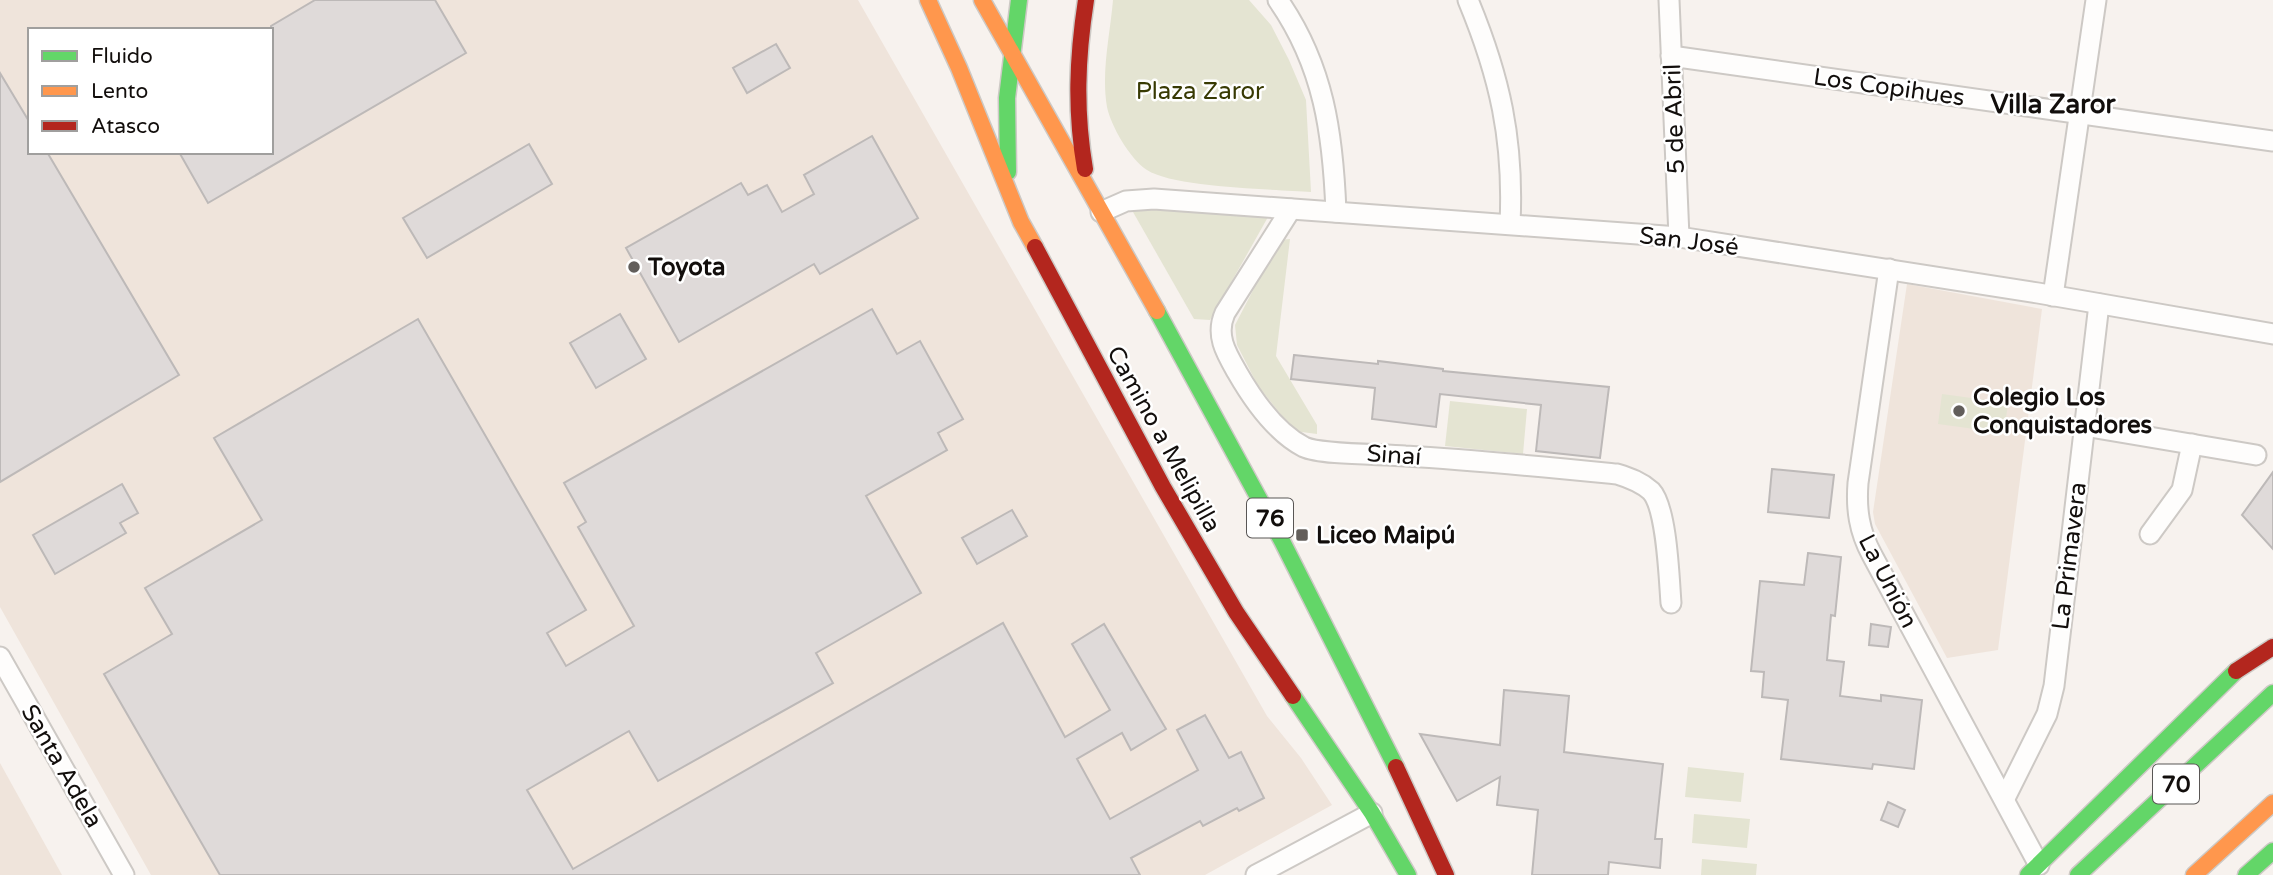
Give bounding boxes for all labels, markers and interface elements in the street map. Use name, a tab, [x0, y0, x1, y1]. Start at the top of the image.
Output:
legend	[28, 28, 273, 154]
text: Fluido	[91, 44, 153, 69]
street label: 5 de Abril	[1658, 63, 1691, 175]
street label: Los Copihues	[1811, 63, 1966, 112]
park label: Plaza Zaror	[1136, 77, 1265, 106]
text: Lento	[91, 79, 148, 104]
district label: Villa Zaror	[1990, 89, 2117, 120]
text: Atasco	[91, 114, 160, 139]
street label: San José	[1638, 221, 1740, 262]
place label: Toyota	[647, 253, 725, 282]
marker: Toyota	[626, 259, 642, 275]
street label: Camino a Melipilla	[1100, 341, 1227, 537]
place label: Colegio Los Conquistadores	[1973, 383, 2152, 440]
marker: Colegio Los Conquistadores	[1951, 403, 1967, 419]
street label: Sinaí	[1366, 439, 1422, 472]
street label: La Primavera	[2046, 480, 2093, 632]
road number: 76	[1247, 498, 1293, 538]
place label: Liceo Maipú	[1316, 521, 1455, 550]
marker: Liceo Maipú	[1294, 527, 1310, 543]
street label: La Unión	[1852, 530, 1923, 633]
street label: Santa Adela	[15, 700, 108, 833]
road number: 70	[2153, 764, 2199, 804]

